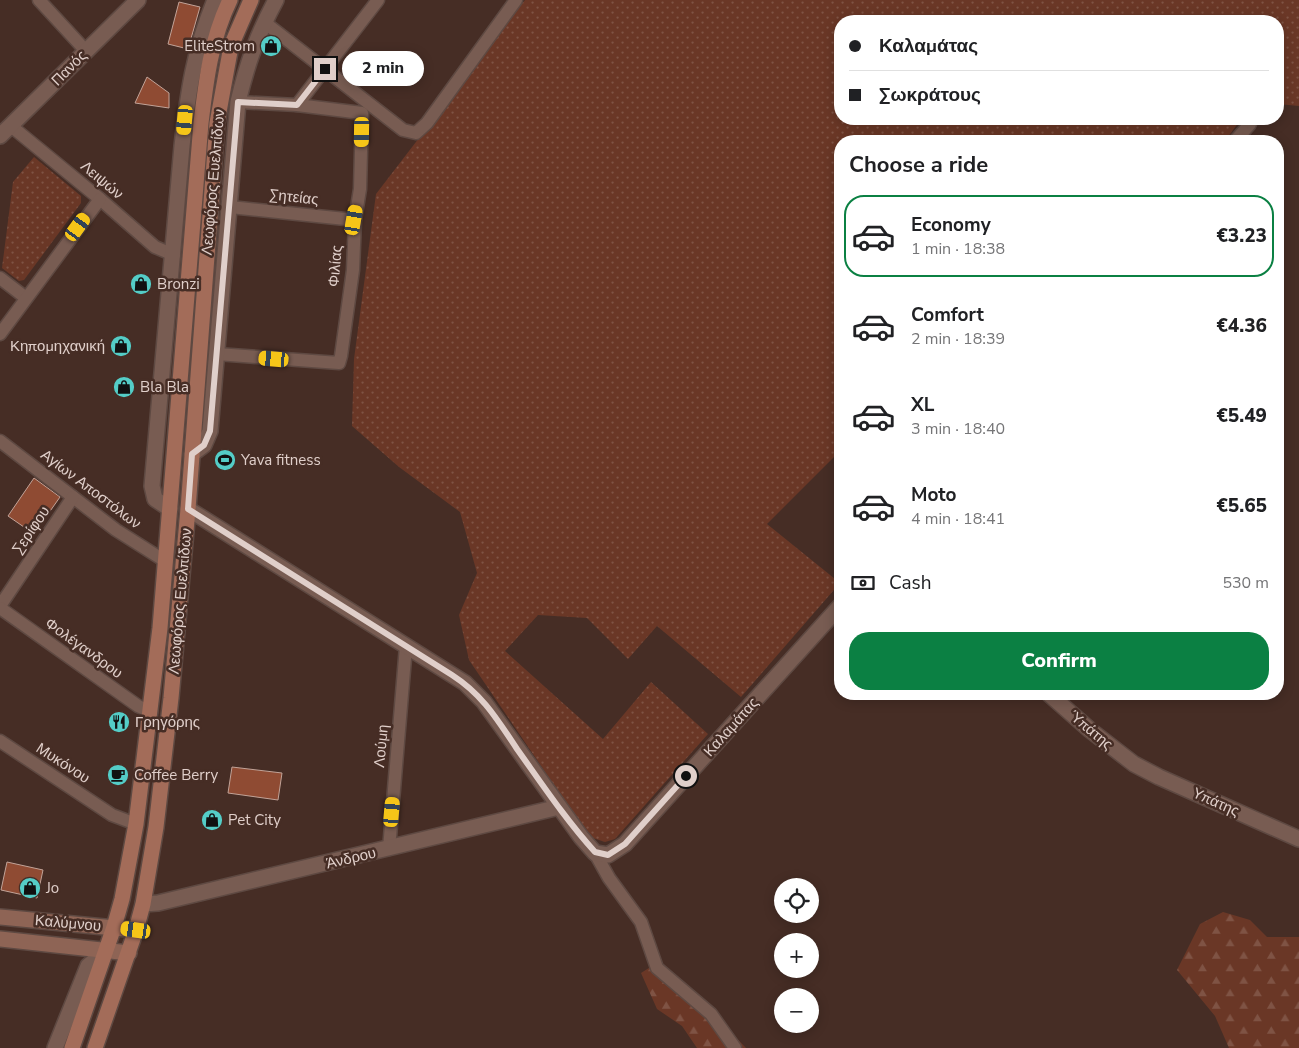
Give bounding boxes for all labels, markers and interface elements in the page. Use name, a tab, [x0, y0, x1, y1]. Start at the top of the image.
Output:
text: Καλαμάτας	[879, 33, 978, 59]
shop icon: EliteStrom	[259, 34, 283, 58]
place label: EliteStrom	[184, 36, 255, 56]
street label: Πανός	[47, 46, 91, 90]
callout: 2 min	[342, 52, 425, 86]
text: 2 min	[362, 57, 404, 79]
route end	[314, 58, 336, 80]
text: Σωκράτους	[879, 82, 981, 108]
car	[176, 104, 193, 136]
street label: Λεωφόρος Ευελπίδων	[197, 108, 229, 256]
car	[354, 117, 369, 147]
text: Choose a ride	[849, 150, 988, 180]
street label: Λειψών	[76, 156, 128, 204]
street label: Σητείας	[268, 184, 320, 210]
car	[344, 204, 363, 236]
car	[63, 210, 92, 244]
text: Economy	[911, 212, 991, 238]
icon: car	[851, 214, 896, 259]
text: €3.23	[1216, 223, 1267, 249]
text: 1 min · 18:38	[911, 238, 1005, 260]
street label: Φιλίας	[323, 244, 347, 288]
shop icon: Bronzi	[129, 272, 153, 296]
place label: Bronzi	[157, 274, 200, 294]
text: Comfort	[911, 302, 984, 328]
icon: car	[851, 304, 896, 349]
text: €4.36	[1216, 313, 1267, 339]
text: 2 min · 18:39	[911, 328, 1005, 350]
shop icon: Κηπομηχανική	[109, 334, 133, 358]
place label: Κηπομηχανική	[10, 336, 105, 356]
car	[258, 350, 289, 368]
shop icon: Bla Bla	[112, 375, 136, 399]
place label: Bla Bla	[140, 377, 189, 397]
text: XL	[911, 392, 934, 418]
icon: car	[851, 394, 896, 439]
text: €5.49	[1216, 403, 1267, 429]
text: 3 min · 18:40	[911, 418, 1005, 440]
street label: Αγίων Αποστόλων	[37, 445, 145, 533]
sports icon: Yava fitness	[213, 448, 237, 472]
place label: Yava fitness	[240, 450, 321, 470]
text: Moto	[911, 482, 957, 508]
icon: car	[851, 484, 896, 529]
text: €5.65	[1216, 493, 1267, 519]
street label: Σερίφου	[8, 502, 54, 558]
text: 4 min · 18:41	[911, 508, 1005, 530]
street label: Λεωφόρος Ευελπίδων	[164, 527, 196, 675]
icon: cash	[849, 569, 877, 597]
text: Cash	[889, 570, 931, 596]
text: 530 m	[1222, 572, 1269, 594]
street label: Φολέγανδρου	[41, 613, 127, 683]
button: Confirm	[849, 632, 1269, 690]
street label: Καλαμάτας	[699, 693, 763, 761]
street label: Ύπάτης	[1065, 706, 1117, 754]
restaurant icon: Γρηγόρης	[107, 710, 131, 734]
place label: Γρηγόρης	[135, 712, 200, 732]
street label: Λούμη	[369, 724, 393, 768]
street label: Μυκόνου	[32, 738, 94, 788]
cafe icon: Coffee Berry	[106, 763, 130, 787]
place label: Coffee Berry	[134, 765, 218, 785]
route start	[675, 765, 697, 787]
street label: Υπάτης	[1190, 783, 1242, 821]
car	[383, 796, 400, 828]
shop icon: Pet City	[200, 808, 224, 832]
place label: Pet City	[228, 810, 281, 830]
street label: Άνδρου	[324, 843, 378, 873]
shop icon: Jo	[18, 876, 42, 900]
place label: Jo	[45, 878, 59, 898]
map controls	[774, 878, 819, 1033]
button: locate	[774, 878, 819, 923]
street label: Καλύμνου	[34, 910, 102, 936]
car	[120, 920, 151, 940]
button: +	[774, 933, 819, 978]
button: −	[774, 988, 819, 1033]

